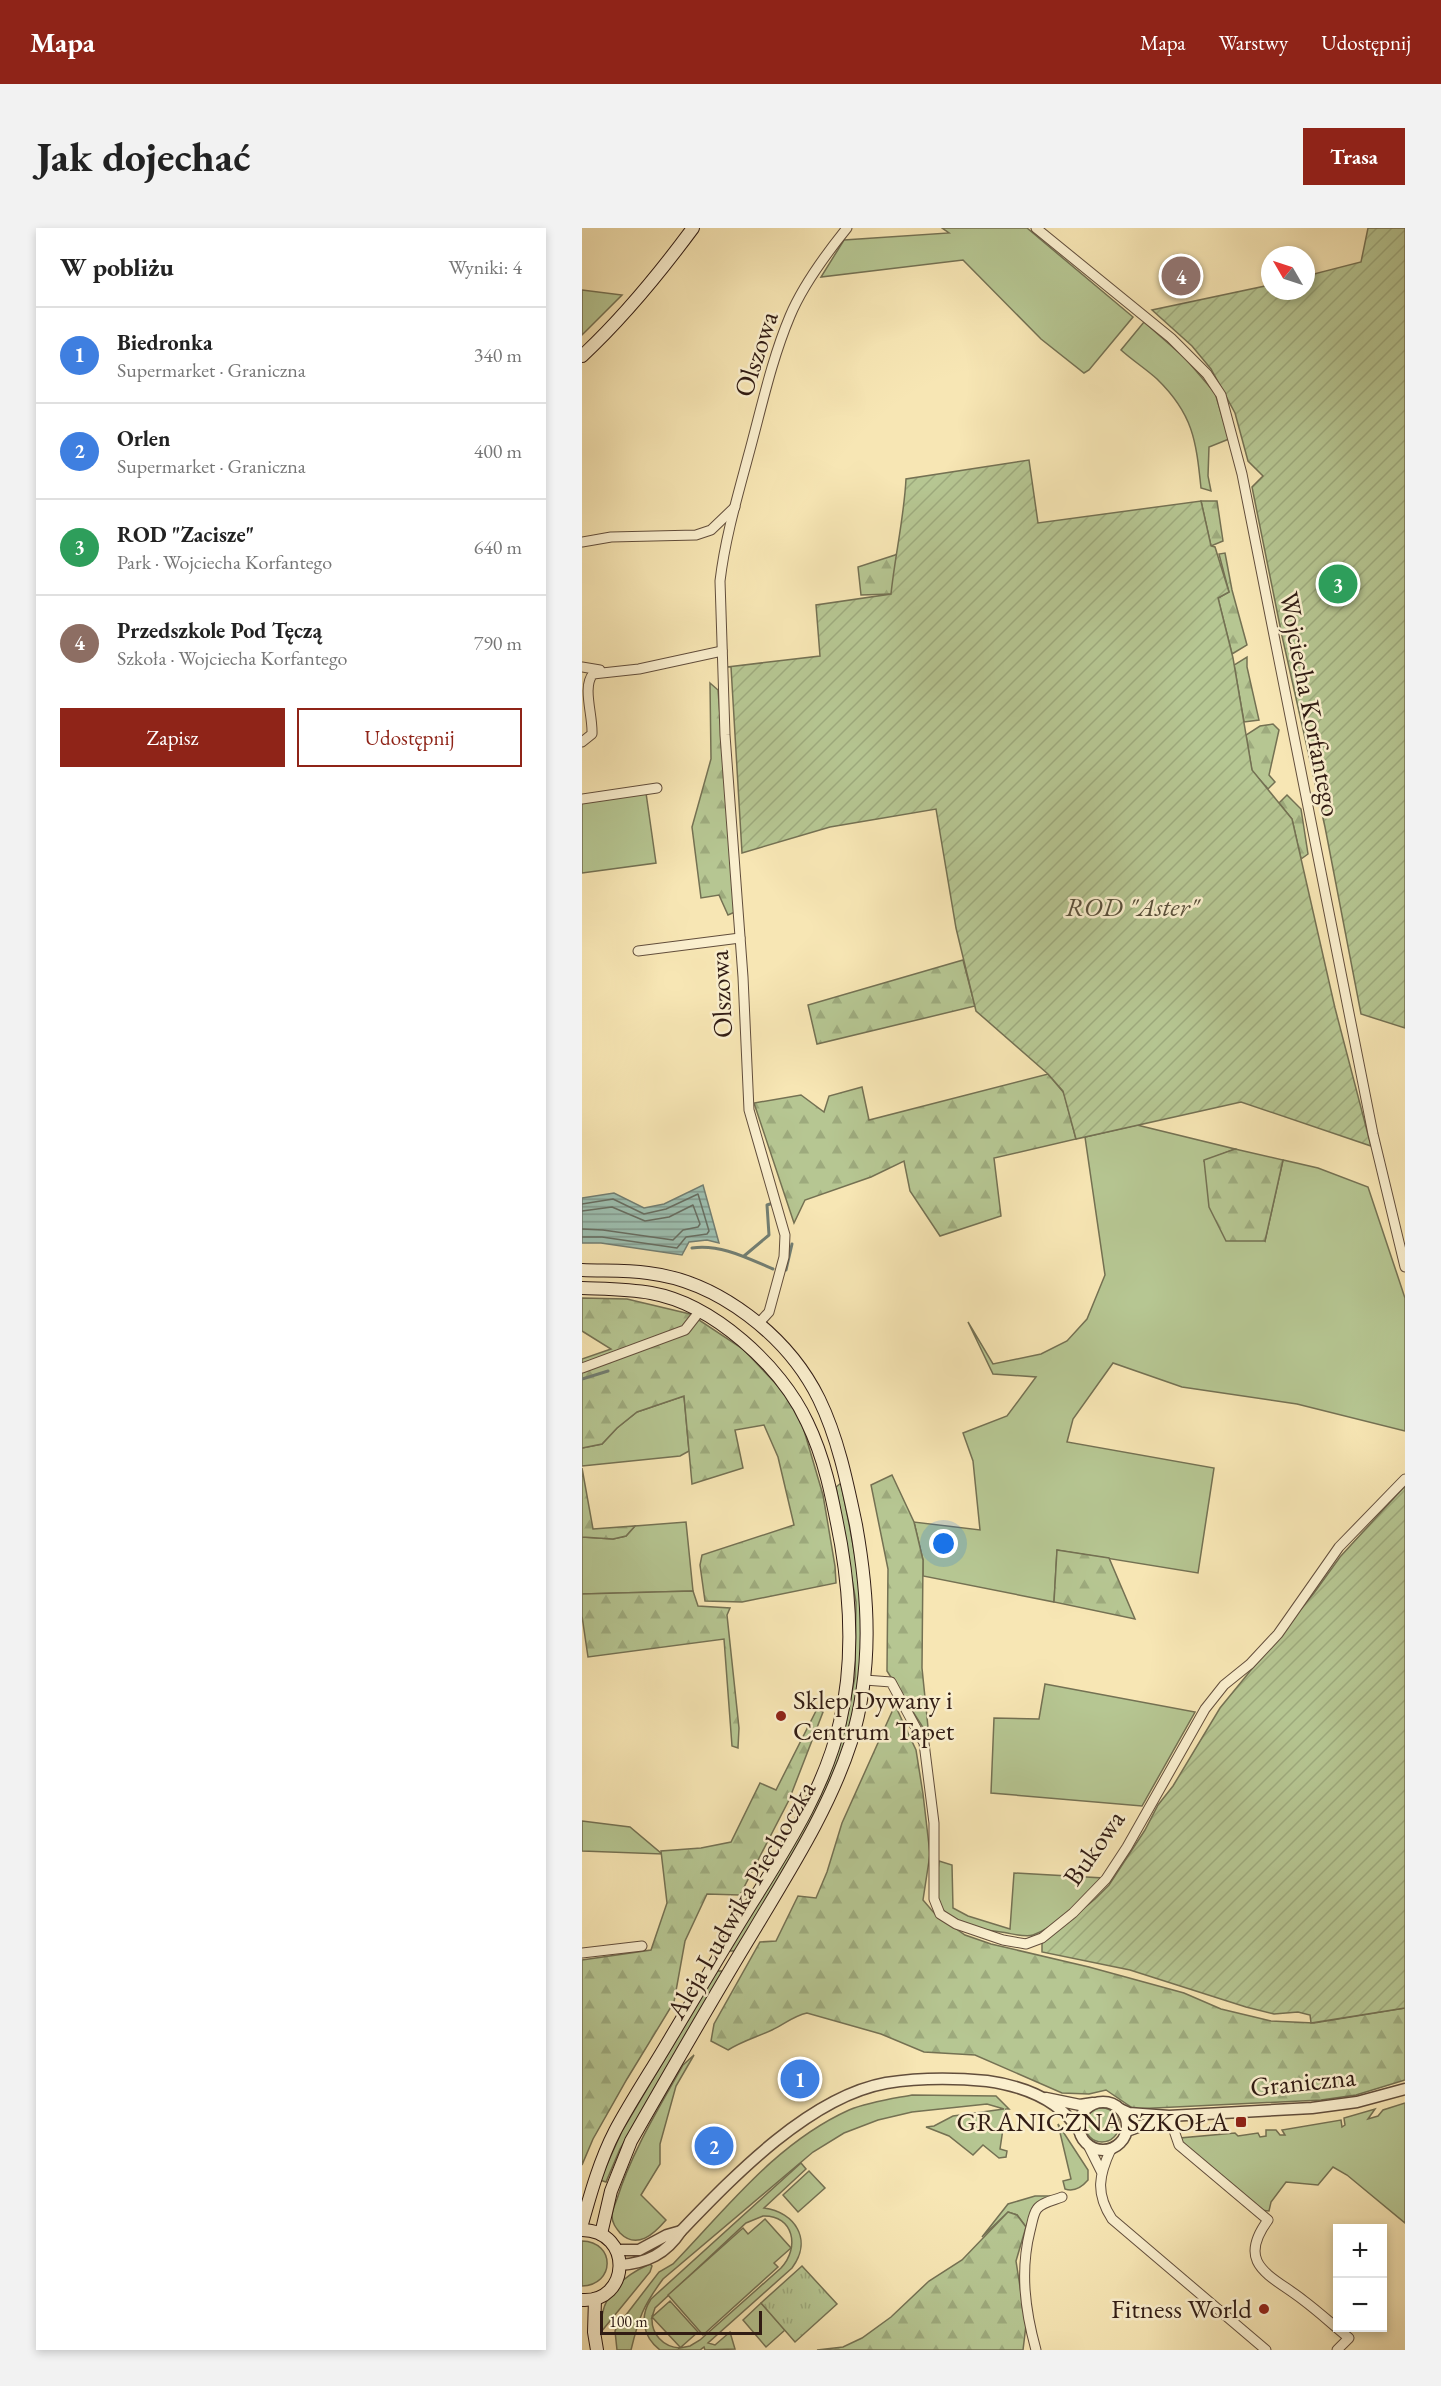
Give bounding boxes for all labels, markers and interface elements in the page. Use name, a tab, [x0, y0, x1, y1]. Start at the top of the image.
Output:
text: Mapa	[30, 24, 95, 60]
text: Mapa	[1140, 29, 1186, 56]
text: Warstwy	[1219, 29, 1288, 56]
text: Udostępnij	[1321, 29, 1411, 56]
button: Trasa	[1303, 128, 1405, 185]
text: Jak dojechać	[36, 129, 250, 184]
north arrow	[1261, 246, 1315, 300]
text: W pobliżu	[60, 250, 174, 284]
text: Wyniki: 4	[449, 254, 522, 280]
pin: 4	[1162, 254, 1200, 298]
street label: Olszowa	[725, 306, 786, 401]
text: Biedronka	[117, 328, 213, 357]
text: 1	[74, 342, 85, 368]
text: 340 m	[474, 342, 522, 368]
text: Supermarket · Graniczna	[117, 357, 306, 383]
text: Orlen	[117, 424, 170, 453]
text: 2	[74, 438, 85, 464]
text: 400 m	[474, 438, 522, 464]
text: Supermarket · Graniczna	[117, 453, 306, 479]
text: ROD "Zacisze"	[117, 520, 254, 549]
text: 3	[74, 534, 85, 560]
text: 640 m	[474, 534, 522, 560]
text: Park · Wojciecha Korfantego	[117, 549, 332, 575]
pin: 3	[1318, 562, 1358, 606]
street label: Wojciecha Korfantego	[1272, 589, 1349, 819]
text: Przedszkole Pod Tęczą	[117, 616, 322, 645]
text: 4	[74, 630, 85, 656]
text: 790 m	[474, 630, 522, 656]
text: Szkoła · Wojciecha Korfantego	[117, 645, 347, 671]
button: Zapisz	[60, 708, 285, 767]
button: Udostępnij	[297, 708, 522, 767]
park label: ROD "Aster"	[1065, 889, 1202, 924]
street label: Olszowa	[701, 949, 740, 1039]
your location	[929, 1529, 958, 1558]
place label: Sklep Dywany i Centrum Tapet	[793, 1682, 955, 1748]
marker: Sklep Dywany i Centrum Tapet	[774, 1709, 788, 1723]
street label: Aleja Ludwika Piechoczka	[658, 1774, 823, 2026]
street label: Bukowa	[1055, 1803, 1132, 1892]
pin: 1	[780, 2056, 820, 2102]
street label: Graniczna	[1248, 2059, 1358, 2104]
place label: GRANICZNA SZKOŁA	[957, 2104, 1229, 2139]
marker: GRANICZNA SZKOŁA	[1234, 2115, 1248, 2129]
pin: 2	[694, 2124, 734, 2168]
map controls	[1333, 2224, 1387, 2332]
button: +	[1333, 2224, 1387, 2278]
button: −	[1333, 2278, 1387, 2332]
place label: Fitness World	[1111, 2291, 1252, 2326]
marker: Fitness World	[1257, 2302, 1271, 2316]
scale bar	[600, 2308, 762, 2336]
text: 100 m	[609, 2311, 648, 2332]

